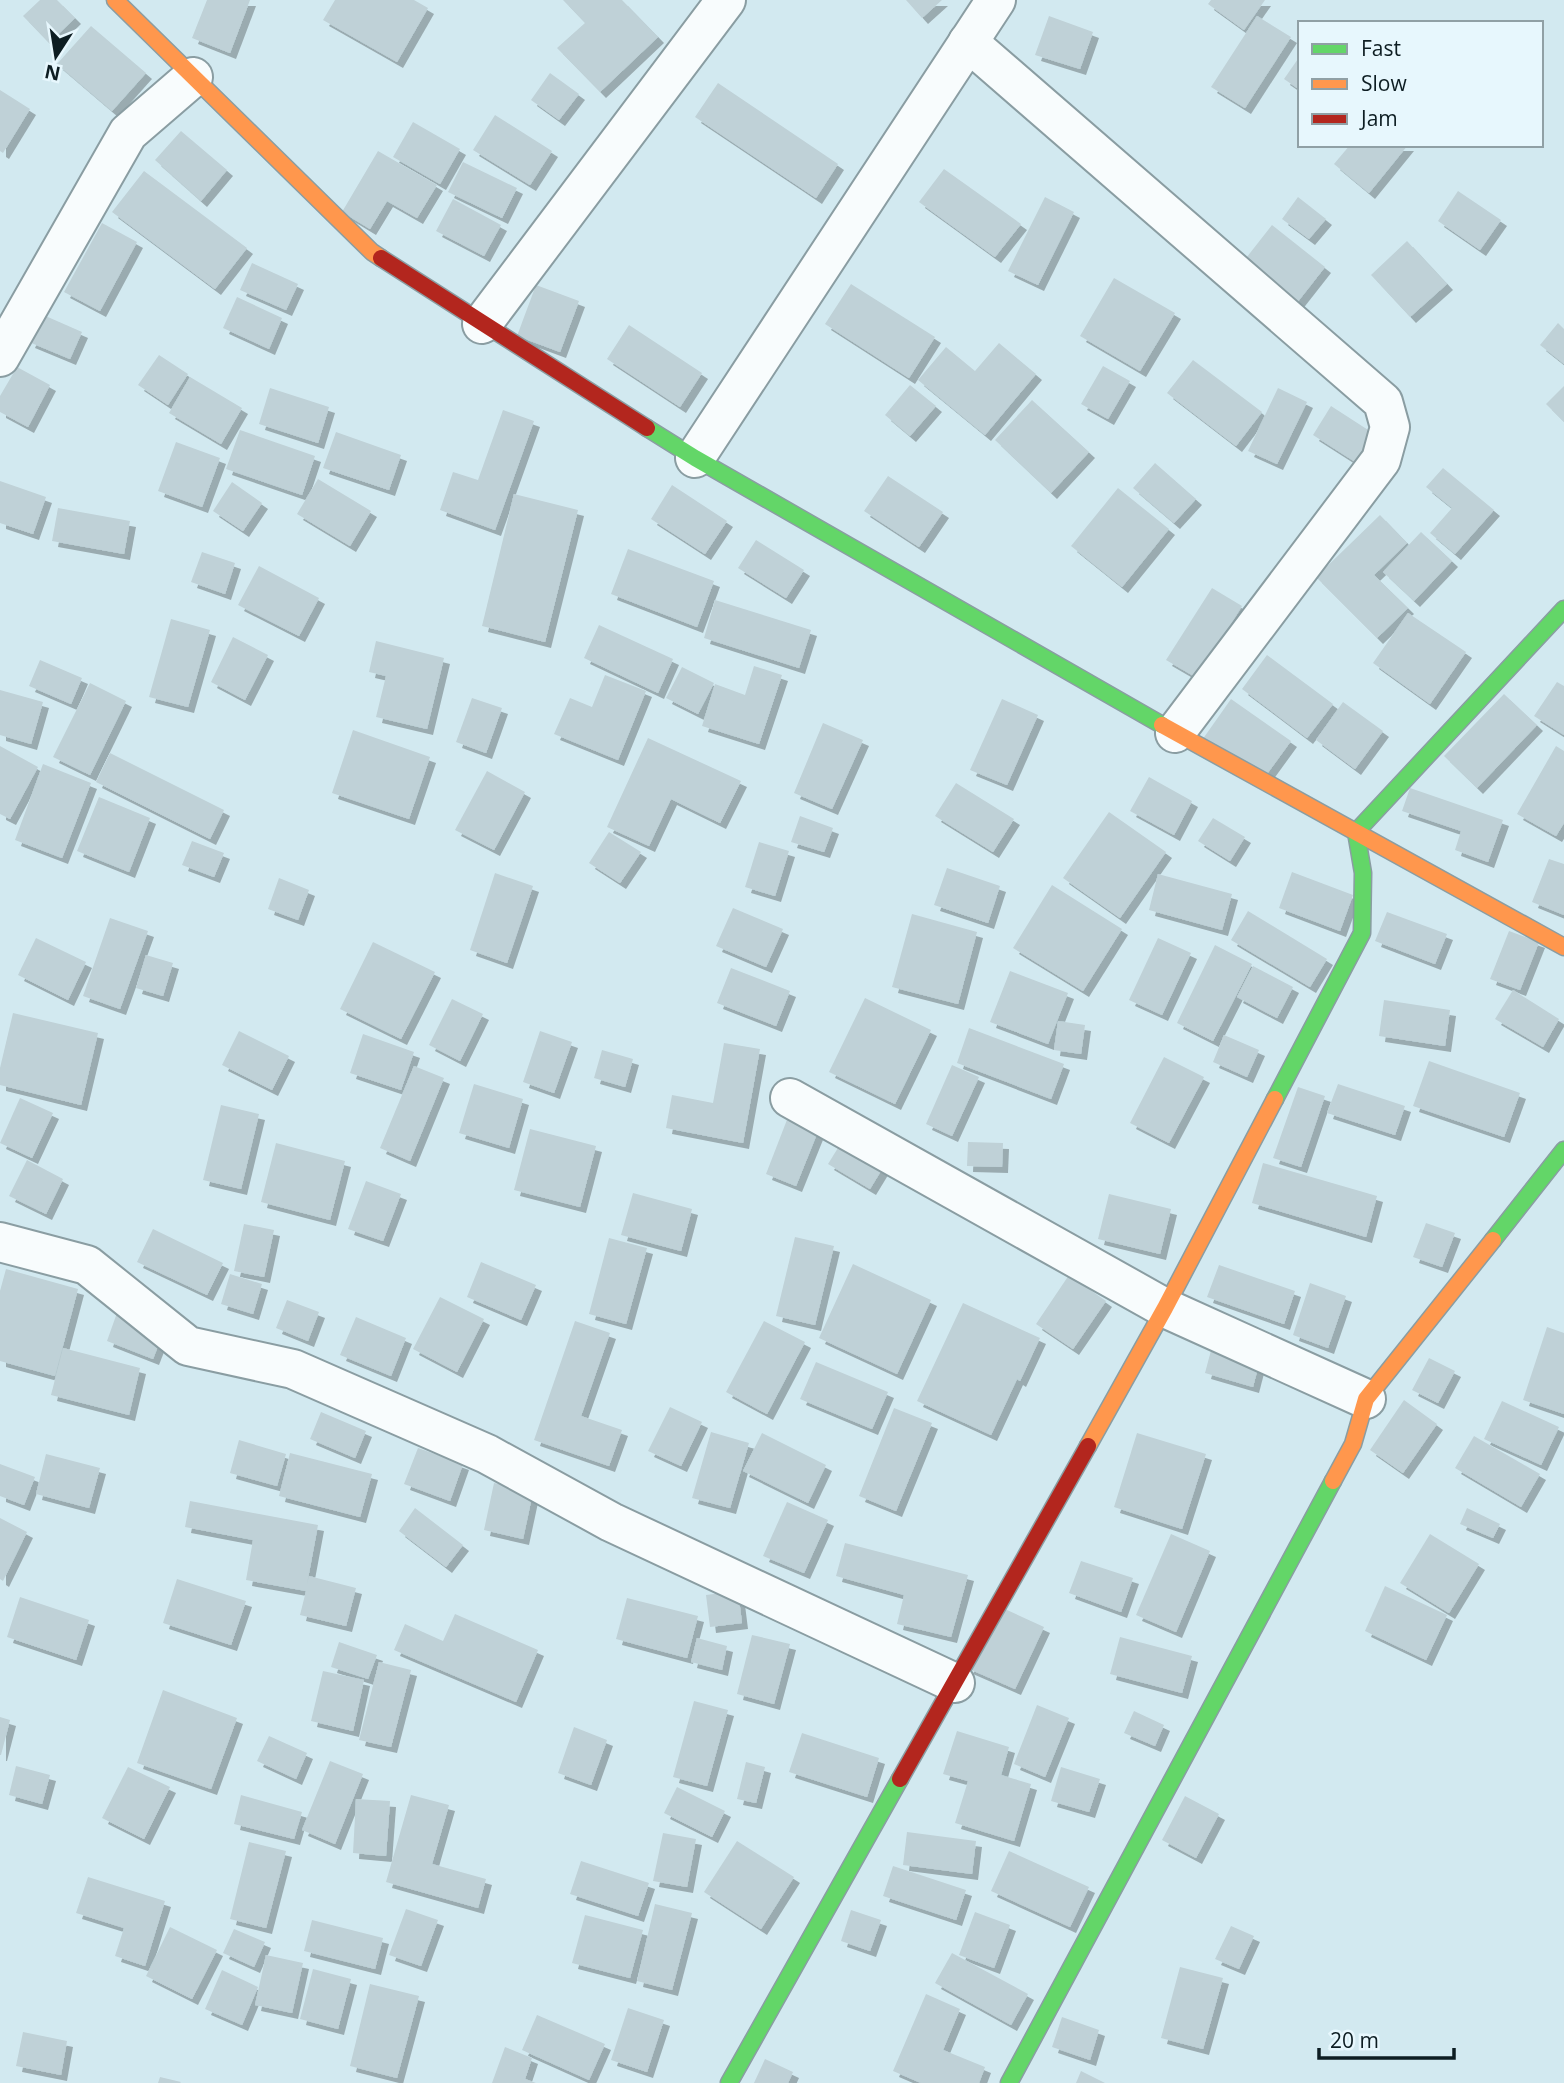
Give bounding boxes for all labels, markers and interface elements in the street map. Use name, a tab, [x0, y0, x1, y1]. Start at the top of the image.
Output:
north arrow	[21, 21, 91, 91]
legend	[1298, 21, 1543, 147]
text: Fast	[1361, 34, 1401, 62]
text: N	[42, 58, 63, 87]
text: Slow	[1361, 69, 1407, 97]
text: Jam	[1359, 104, 1398, 132]
scale bar	[1319, 2016, 1454, 2060]
text: 20 m	[1330, 2026, 1379, 2054]

